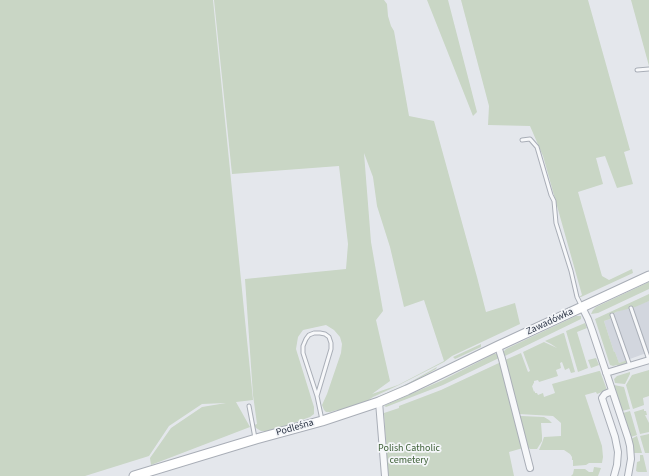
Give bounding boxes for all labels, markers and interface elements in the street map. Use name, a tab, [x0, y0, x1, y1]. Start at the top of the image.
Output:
street label: Zawadówka	[525, 306, 575, 338]
street label: Podleśna	[275, 417, 315, 439]
park label: Polish Catholic cemetery	[378, 443, 440, 466]

